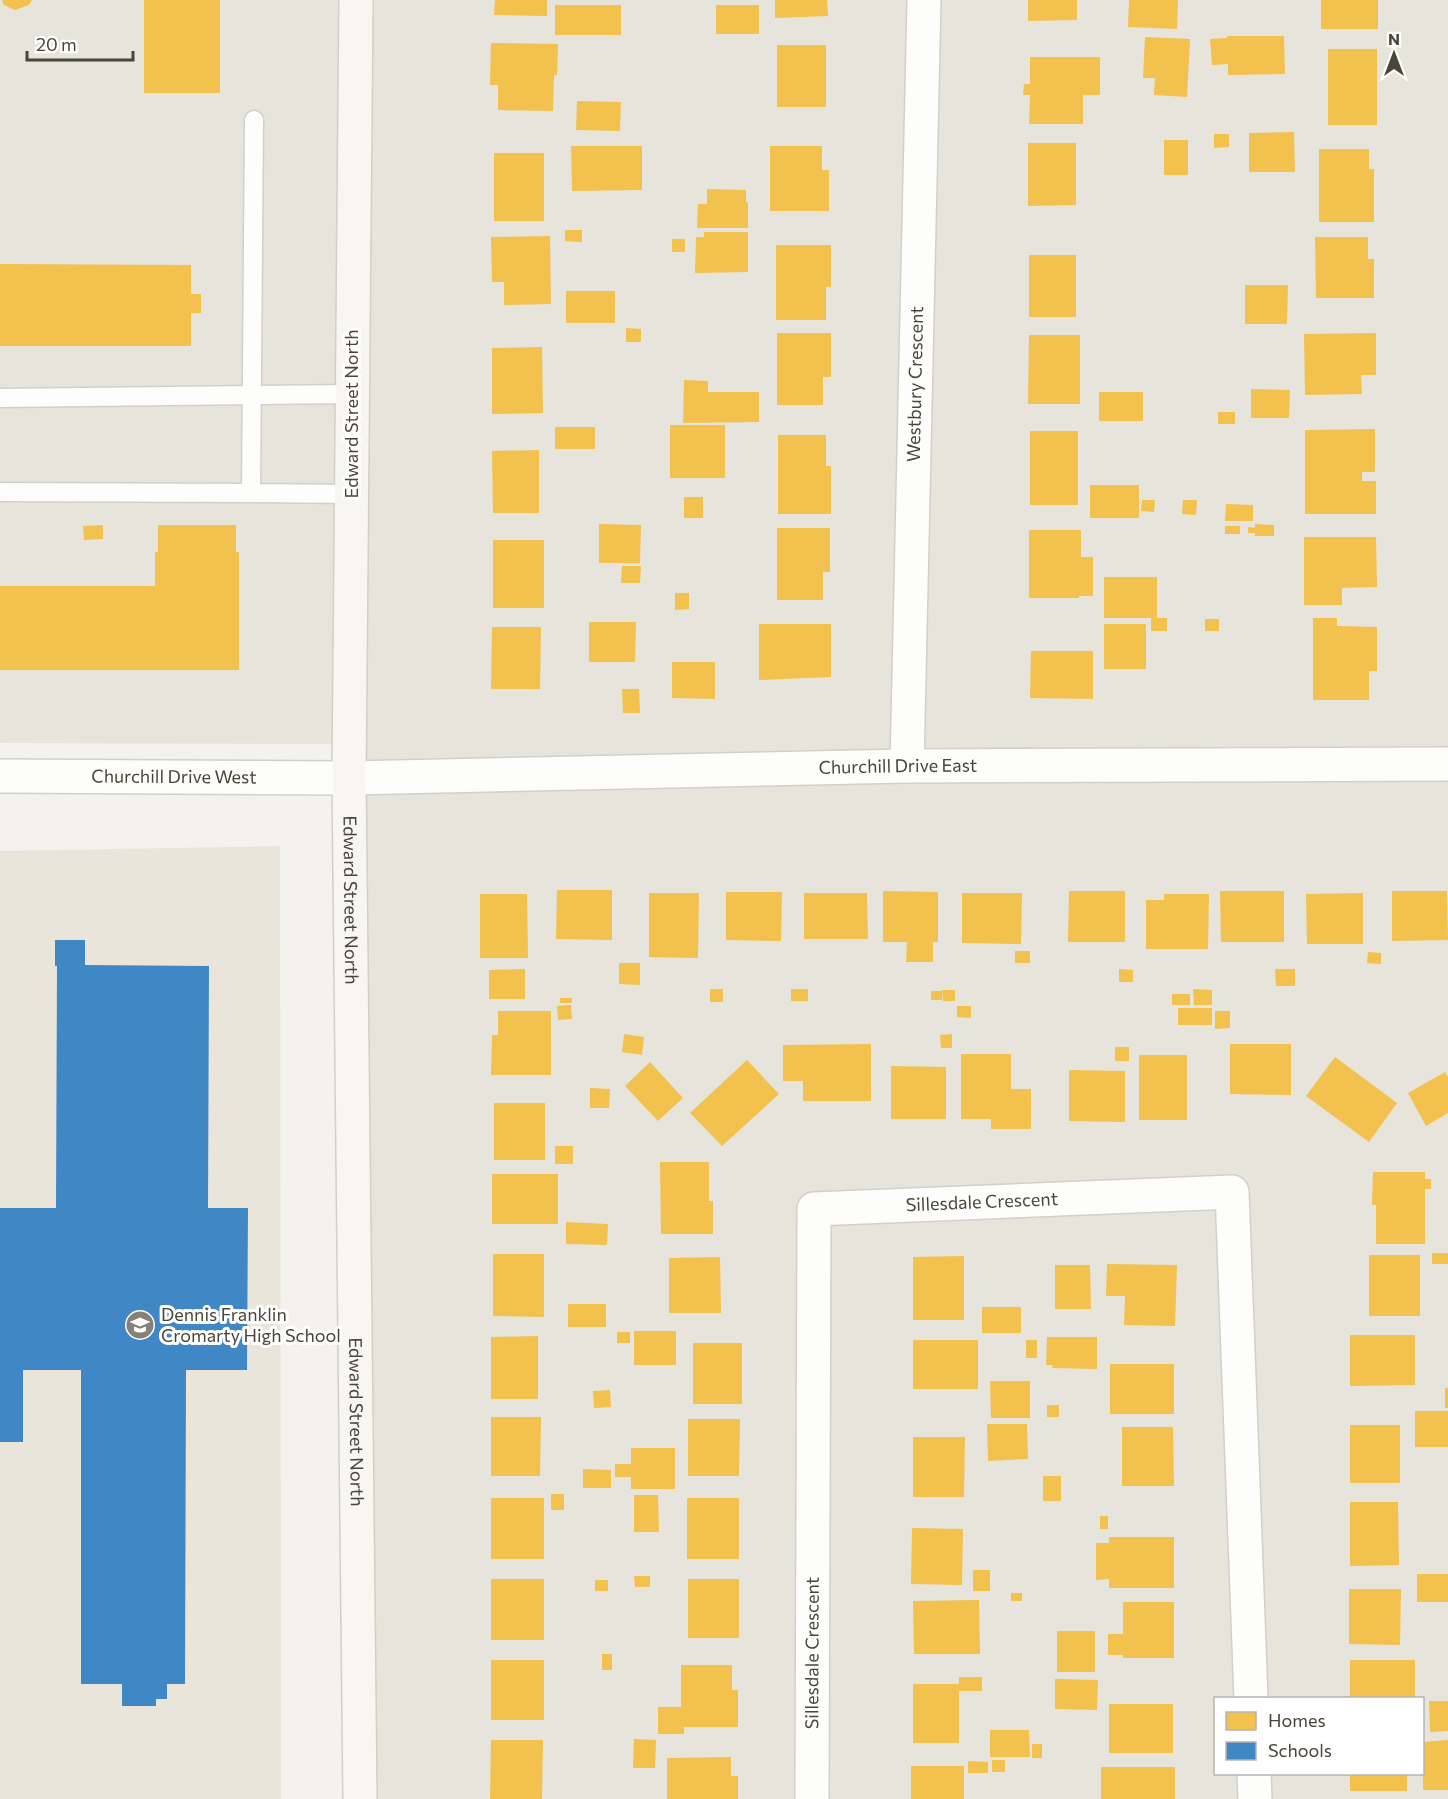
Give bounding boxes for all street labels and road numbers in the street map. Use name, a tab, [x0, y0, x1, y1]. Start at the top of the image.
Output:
street label: Westbury Crescent	[902, 306, 927, 462]
street label: Edward Street North	[340, 330, 362, 498]
street label: Churchill Drive East	[818, 754, 977, 778]
street label: Churchill Drive West	[91, 765, 257, 787]
street label: Edward Street North	[339, 815, 363, 985]
street label: Sillesdale Crescent	[905, 1187, 1058, 1215]
street label: Edward Street North	[345, 1337, 369, 1507]
street label: Sillesdale Crescent	[800, 1577, 823, 1729]

